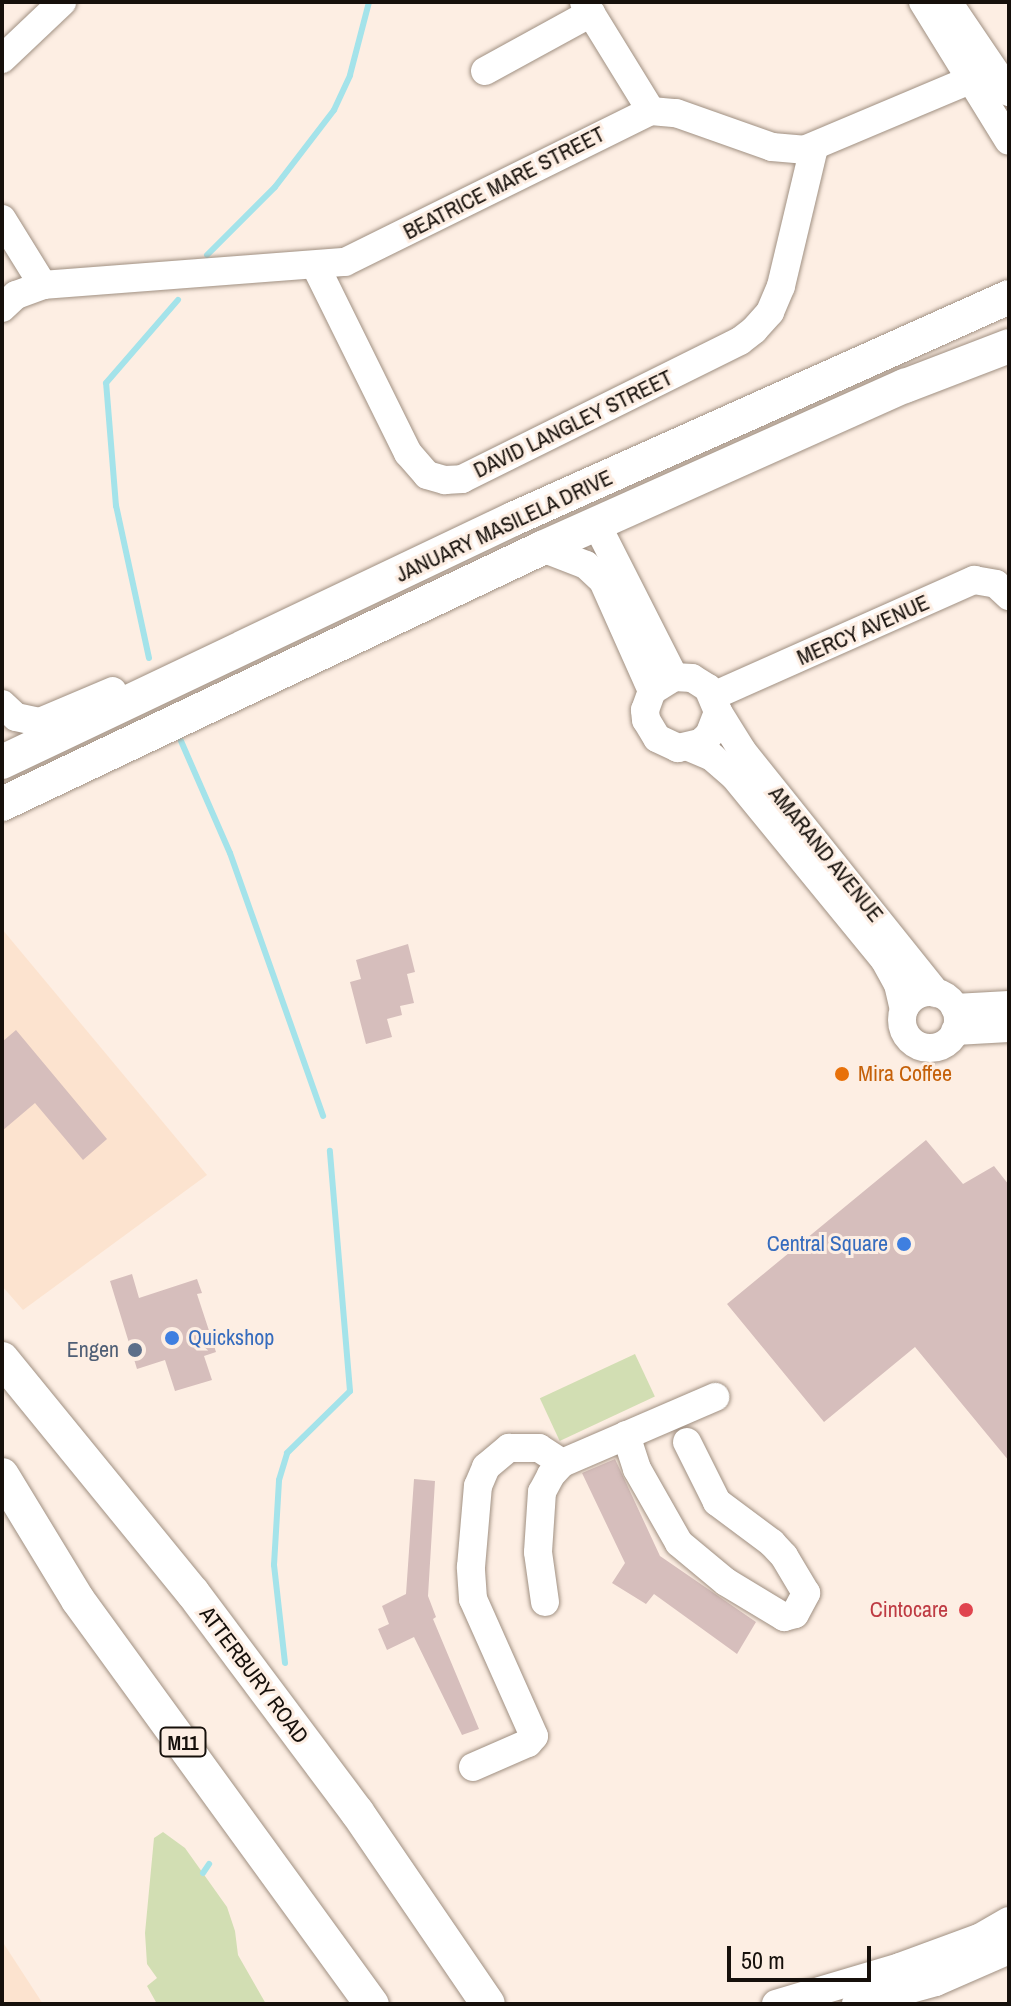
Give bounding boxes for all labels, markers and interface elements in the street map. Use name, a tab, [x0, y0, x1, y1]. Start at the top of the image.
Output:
street label: BEATRICE MARE STREET	[399, 121, 609, 245]
street label: DAVID LANGLEY STREET	[469, 364, 677, 484]
street label: JANUARY MASILELA DRIVE	[391, 464, 617, 588]
street label: MERCY AVENUE	[792, 589, 934, 671]
street label: AMARAND AVENUE	[763, 780, 889, 928]
place label: Mira Coffee	[858, 1061, 952, 1087]
marker: Mira Coffee	[833, 1065, 851, 1083]
place label: Central Square	[767, 1231, 888, 1257]
marker: Central Square	[895, 1235, 913, 1253]
place label: Quickshop	[188, 1325, 274, 1351]
marker: Quickshop	[163, 1329, 181, 1347]
place label: Engen	[67, 1337, 119, 1363]
marker: Engen	[126, 1341, 144, 1359]
place label: Cintocare	[870, 1597, 948, 1623]
marker: Cintocare	[955, 1599, 977, 1621]
street label: ATTERBURY ROAD	[194, 1601, 314, 1749]
road number: M11	[159, 1726, 207, 1758]
scale bar	[731, 1930, 875, 1980]
text: 50 m	[741, 1944, 785, 1976]

